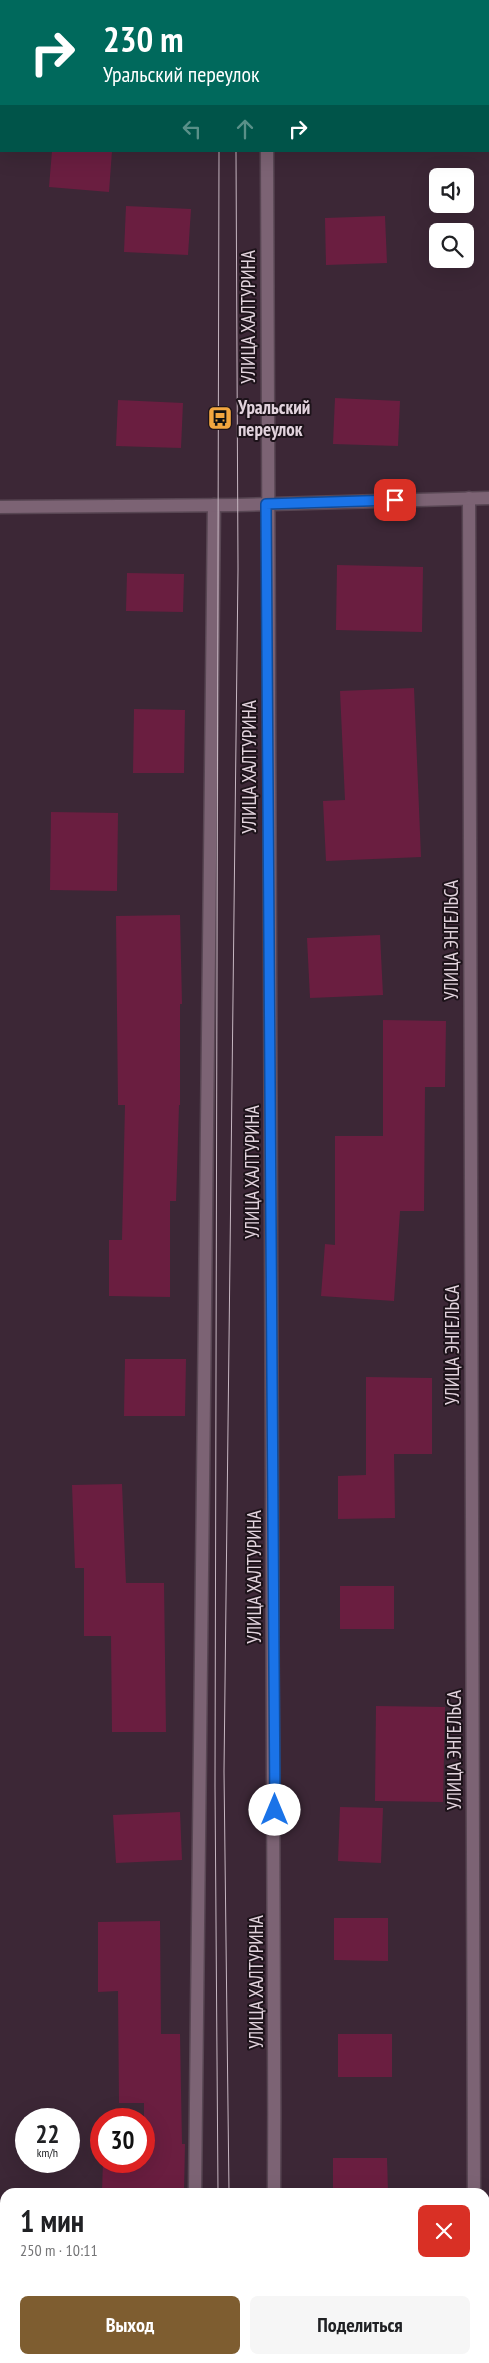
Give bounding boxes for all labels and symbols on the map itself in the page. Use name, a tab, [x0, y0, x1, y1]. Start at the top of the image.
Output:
street label: УЛИЦА ХАЛТУРИНА	[236, 250, 260, 384]
place label: Уральский переулок	[237, 395, 310, 441]
bus stop icon: Уральский переулок	[207, 405, 233, 431]
pin	[374, 479, 416, 521]
street label: УЛИЦА ХАЛТУРИНА	[237, 700, 261, 834]
street label: УЛИЦА ЭНГЕЛЬСА	[439, 880, 463, 1000]
street label: УЛИЦА ХАЛТУРИНА	[240, 1105, 264, 1239]
street label: УЛИЦА ЭНГЕЛЬСА	[440, 1285, 464, 1405]
street label: УЛИЦА ХАЛТУРИНА	[242, 1510, 266, 1644]
street label: УЛИЦА ЭНГЕЛЬСА	[442, 1690, 466, 1810]
position arrow	[248, 1783, 300, 1835]
street label: УЛИЦА ХАЛТУРИНА	[244, 1915, 268, 2049]
speed limit sign: 30	[90, 2108, 155, 2173]

